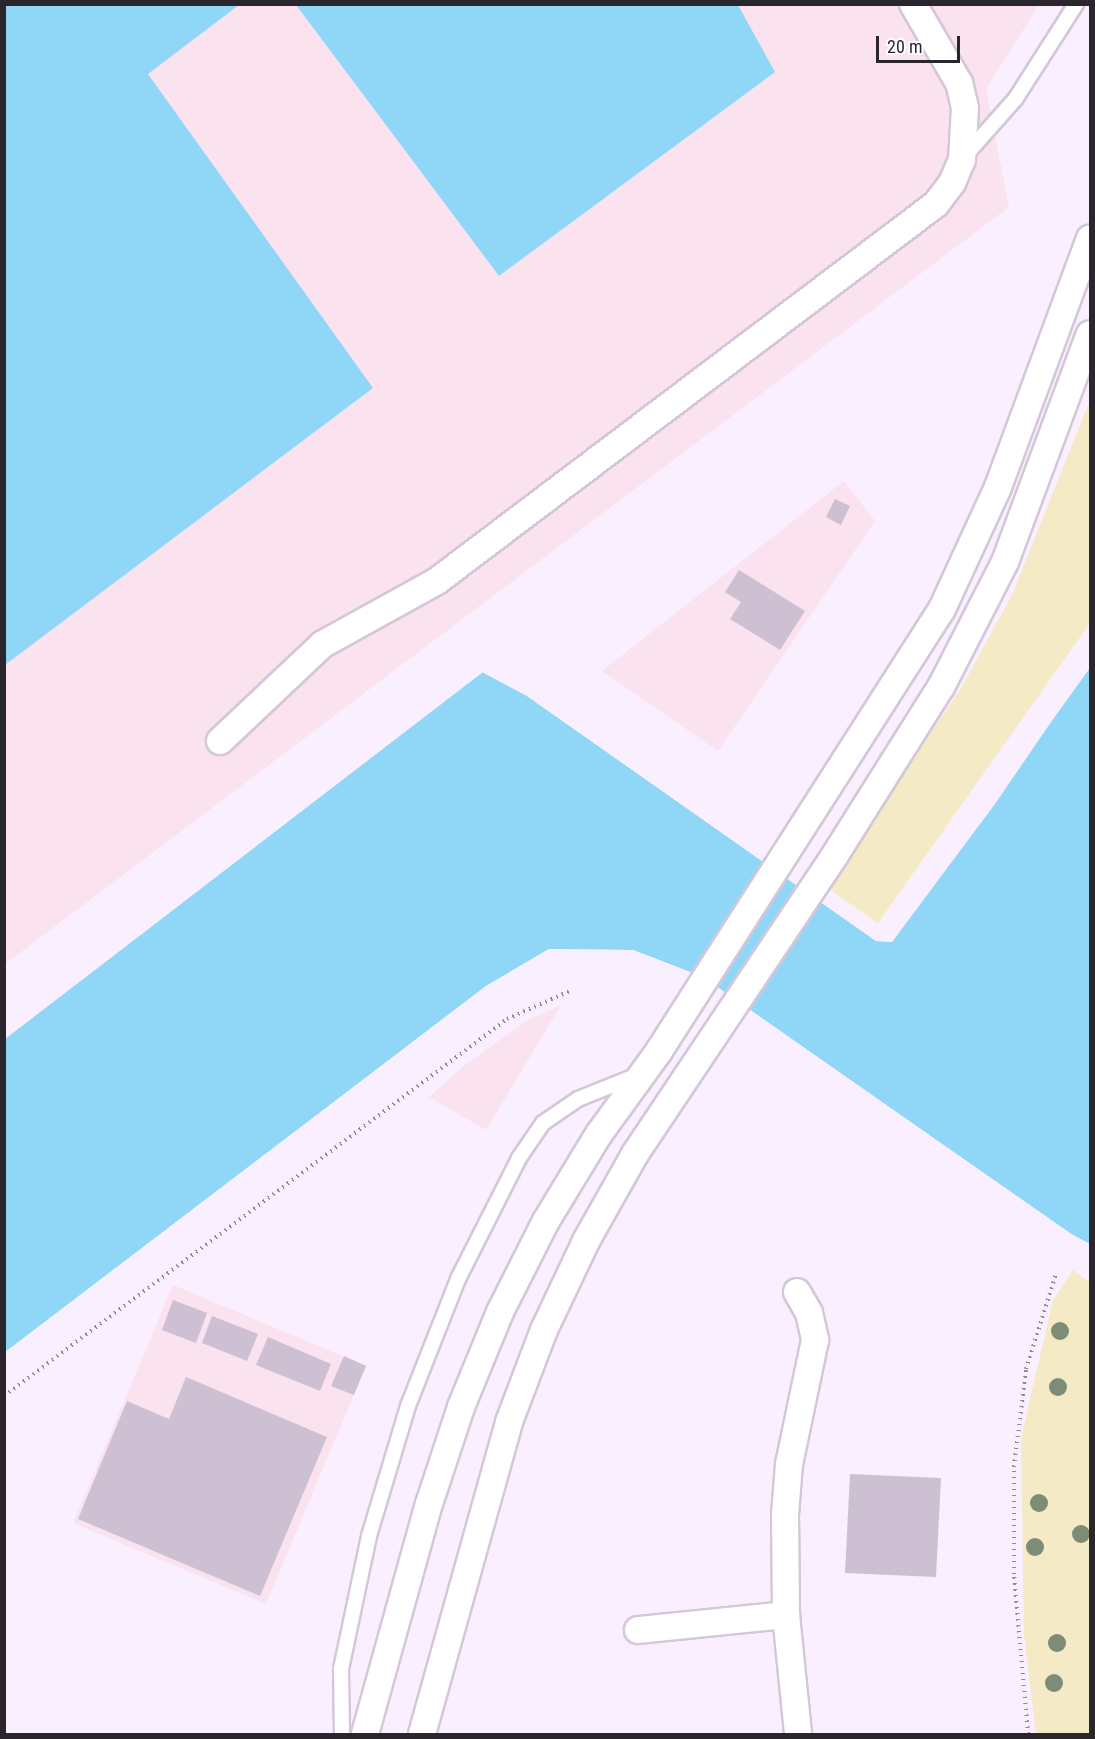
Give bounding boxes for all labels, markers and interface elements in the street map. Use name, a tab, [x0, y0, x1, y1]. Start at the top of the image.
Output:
scale bar	[879, 24, 963, 62]
text: 20 m	[887, 36, 922, 57]

